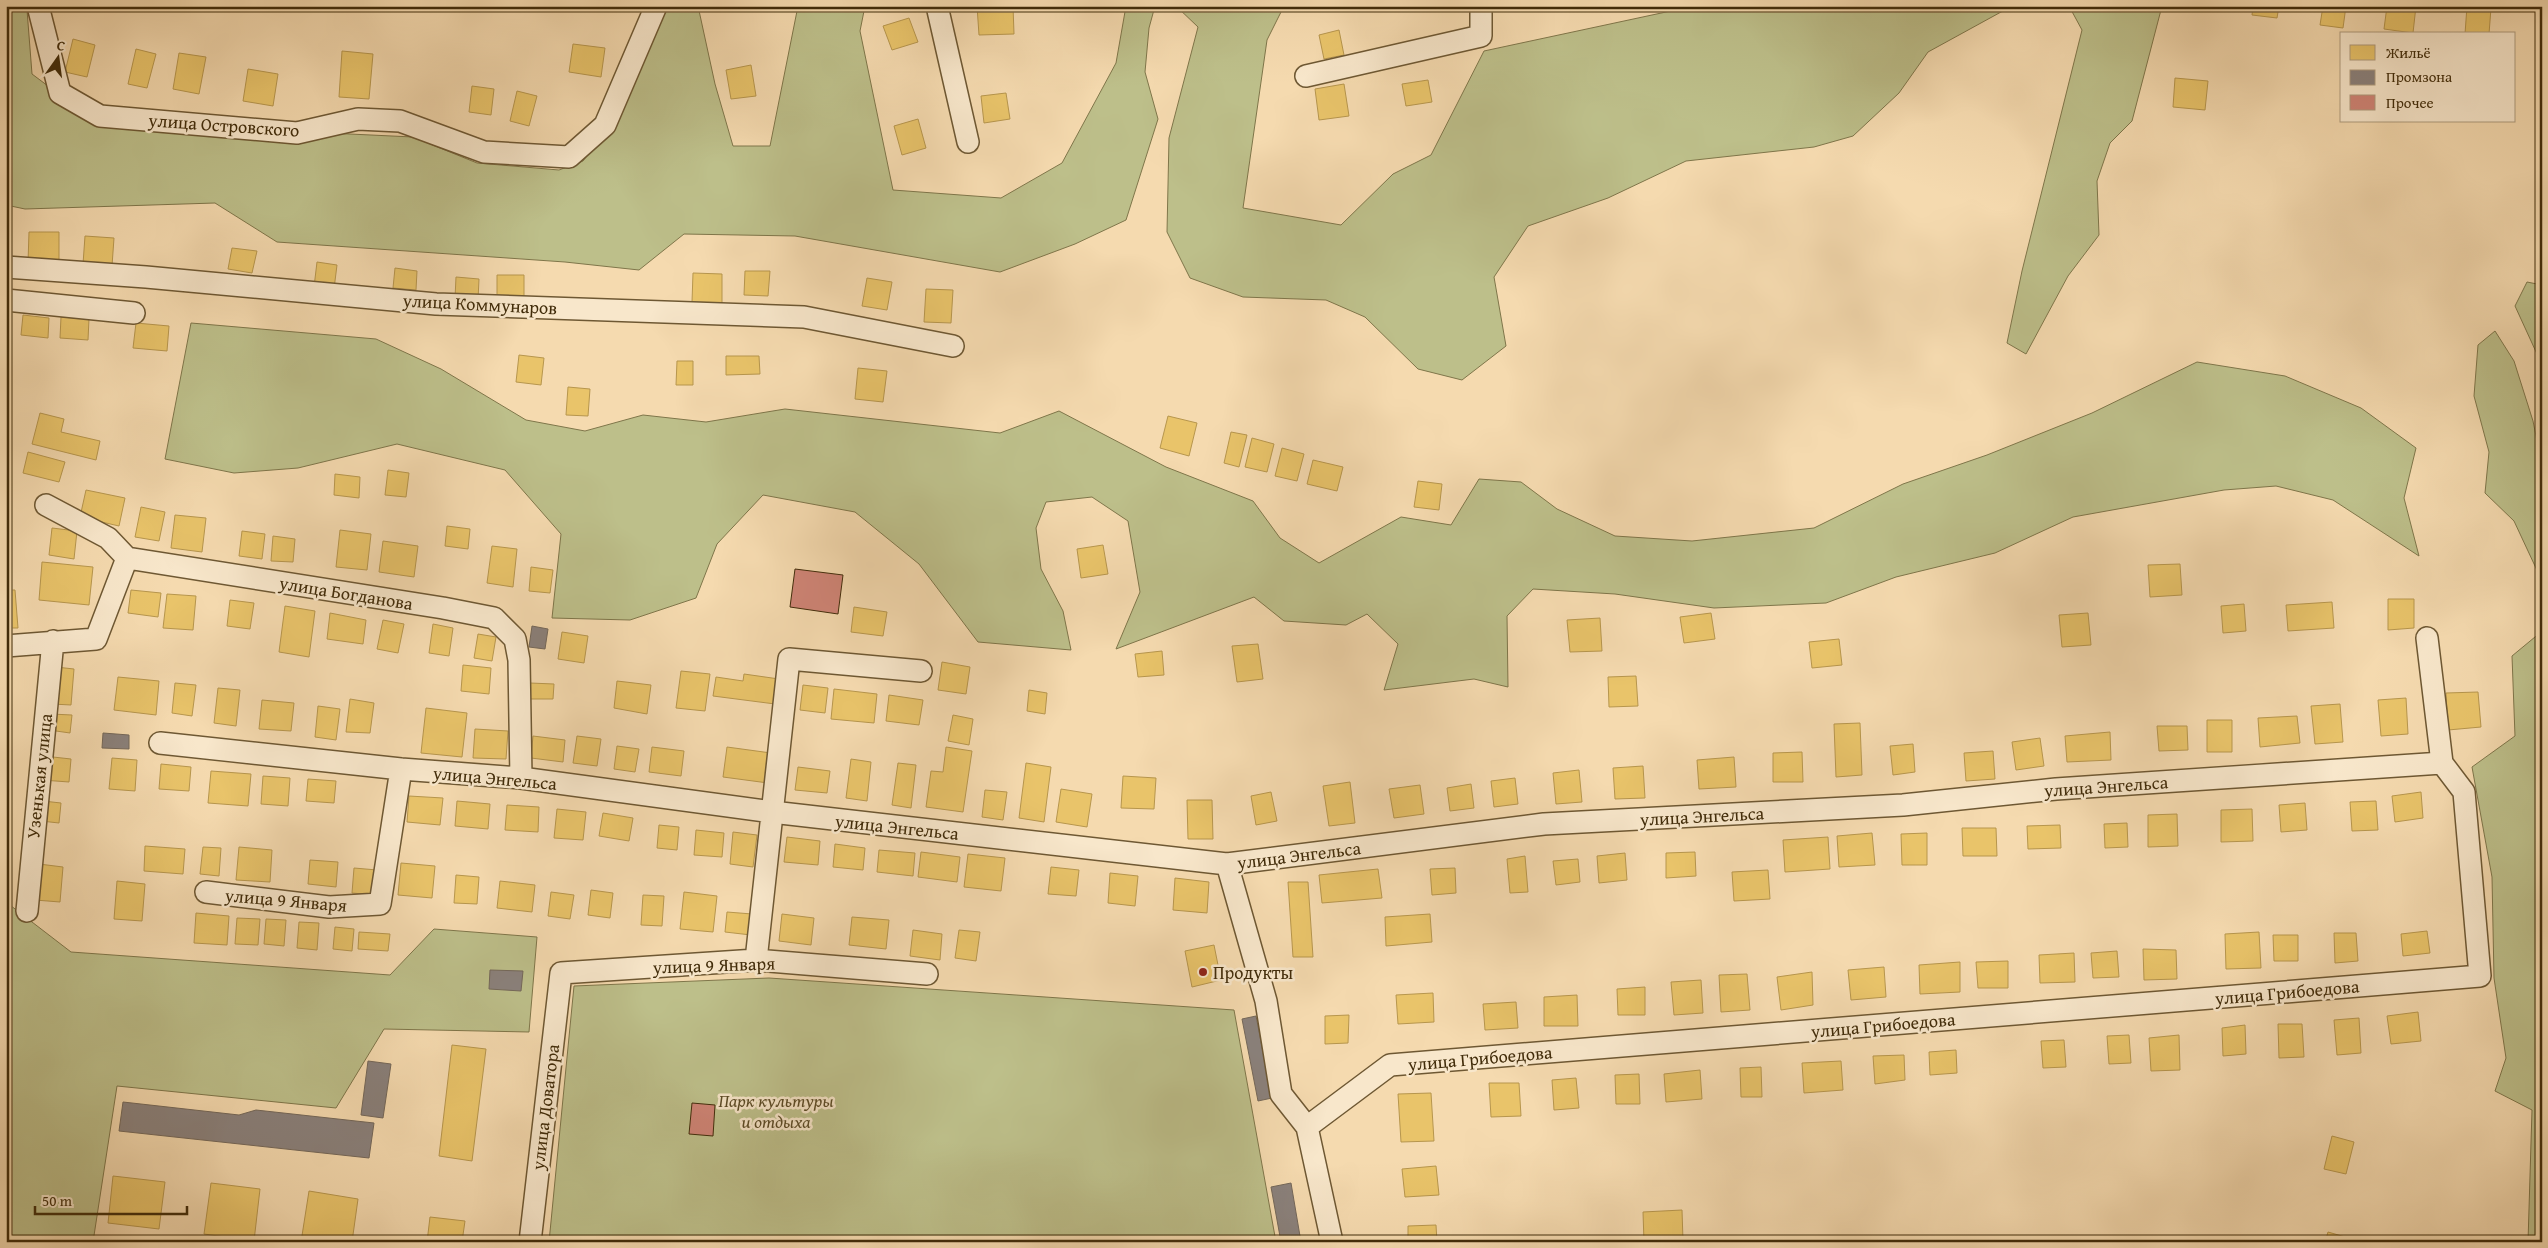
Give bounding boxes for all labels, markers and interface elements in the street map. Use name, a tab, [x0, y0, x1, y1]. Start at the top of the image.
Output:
north arrow	[32, 32, 82, 82]
legend	[2340, 32, 2516, 122]
text: С	[55, 35, 67, 56]
text: Жильё	[2385, 42, 2431, 63]
text: Промзона	[2386, 66, 2453, 87]
text: Прочее	[2386, 92, 2434, 113]
street label: улица Островского	[147, 106, 300, 144]
street label: улица Коммунаров	[401, 286, 558, 322]
street label: улица Богданова	[276, 569, 415, 617]
street label: Узенькая улица	[19, 712, 59, 840]
street label: улица Энгельса	[431, 759, 559, 797]
street label: улица Энгельса	[2042, 768, 2169, 804]
street label: улица Энгельса	[1638, 799, 1765, 833]
street label: улица Энгельса	[833, 807, 961, 847]
street label: улица Энгельса	[1235, 834, 1363, 876]
street label: улица 9 Января	[223, 881, 348, 919]
street label: улица 9 Января	[651, 949, 776, 981]
place label: Продукты	[1213, 959, 1294, 986]
marker: Продукты	[1197, 966, 1209, 978]
street label: улица Грибоедова	[2213, 972, 2361, 1012]
street label: улица Грибоедова	[1809, 1005, 1957, 1045]
street label: улица Грибоедова	[1406, 1038, 1554, 1078]
street label: улица Доватора	[524, 1042, 566, 1173]
park label: Парк культуры и отдыха	[718, 1087, 834, 1135]
scale bar	[35, 1183, 188, 1215]
text: 50 m	[42, 1190, 73, 1211]

